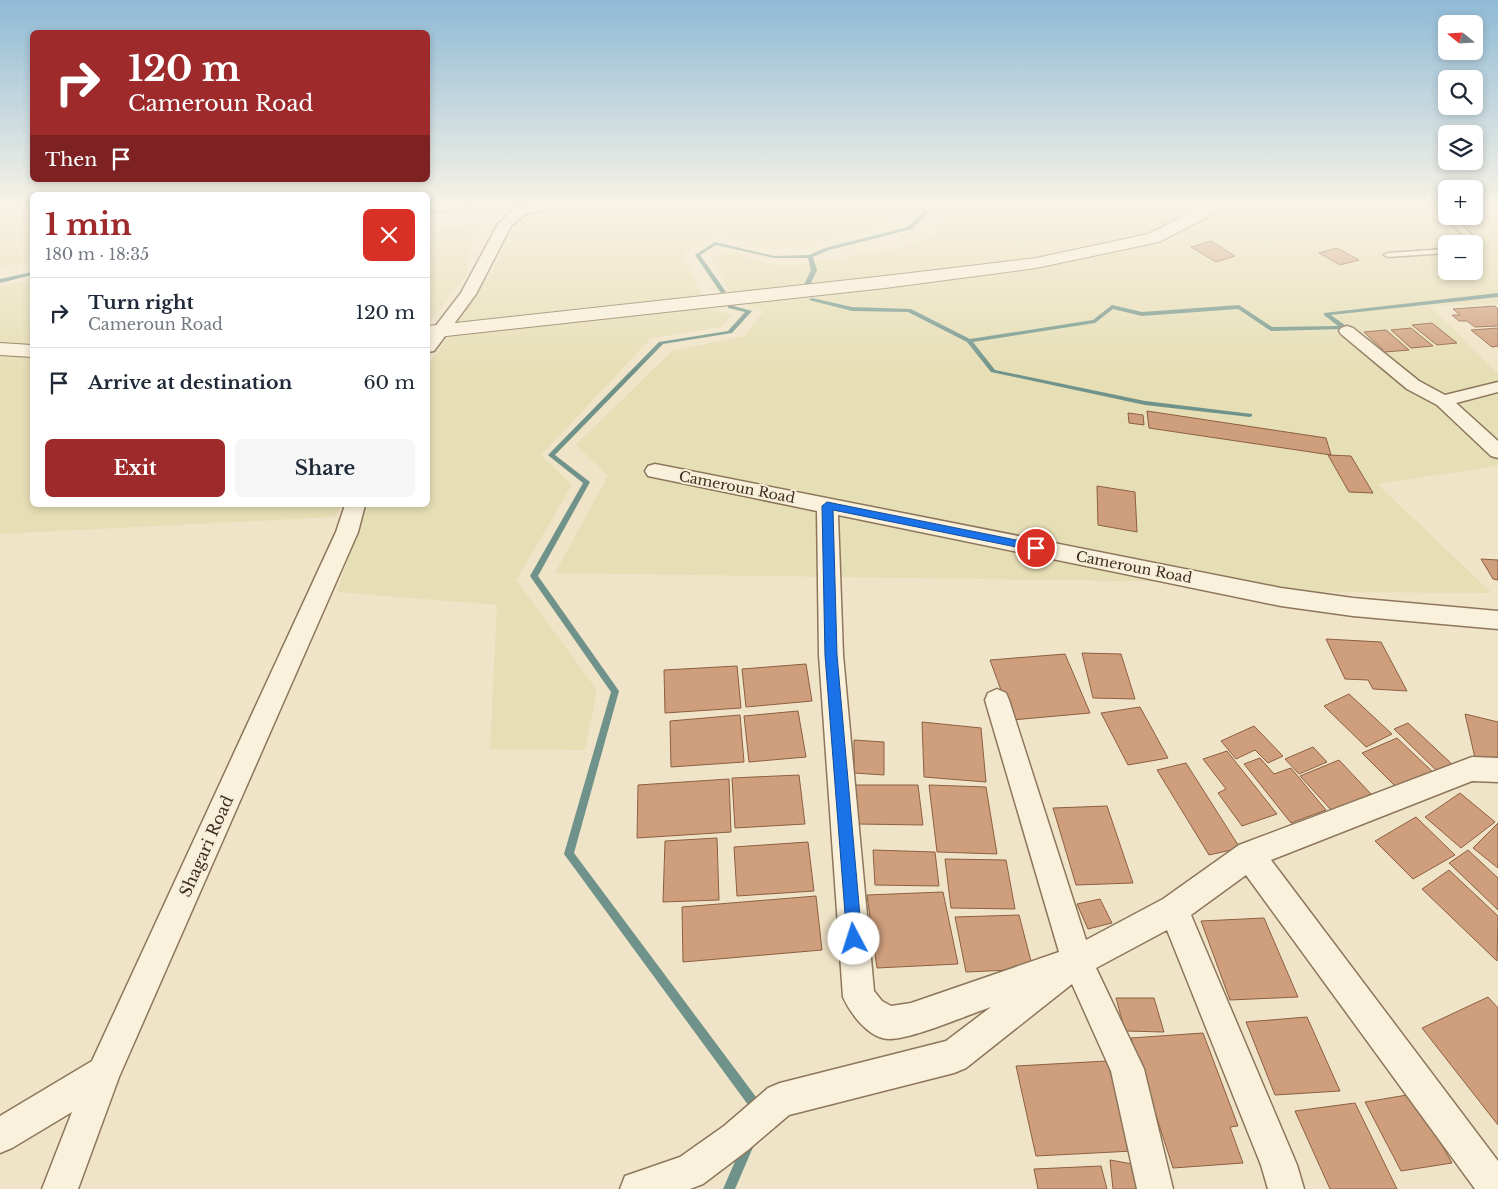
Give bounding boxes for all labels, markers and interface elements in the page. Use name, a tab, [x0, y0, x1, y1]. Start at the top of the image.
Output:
north arrow	[1438, 15, 1482, 60]
map controls	[1438, 15, 1483, 280]
text: 120 m	[128, 47, 241, 90]
icon: right	[45, 50, 110, 115]
button: search	[1438, 70, 1483, 115]
text: Cameroun Road	[128, 90, 313, 117]
button: layers	[1438, 125, 1483, 170]
icon: arrive	[107, 145, 135, 173]
text: Then	[45, 148, 97, 171]
button: +	[1438, 180, 1483, 225]
text: 1 min	[45, 206, 132, 243]
button: close	[363, 209, 415, 261]
button: −	[1438, 235, 1483, 280]
text: 180 m · 18:35	[45, 244, 149, 264]
text: Turn right	[88, 291, 194, 314]
icon: right	[45, 299, 73, 327]
text: 120 m	[355, 301, 415, 324]
text: Cameroun Road	[88, 314, 223, 334]
icon: arrive	[45, 369, 73, 397]
text: Arrive at destination	[88, 371, 292, 394]
text: 60 m	[363, 371, 415, 394]
button: Exit	[45, 439, 225, 497]
button: Share	[235, 439, 415, 497]
street label: Cameroun Road	[677, 467, 797, 507]
pin	[1015, 527, 1057, 569]
icon: arrive	[1022, 534, 1050, 562]
street label: Cameroun Road	[1074, 547, 1194, 587]
street label: Shagari Road	[175, 792, 237, 900]
position arrow	[827, 912, 879, 964]

